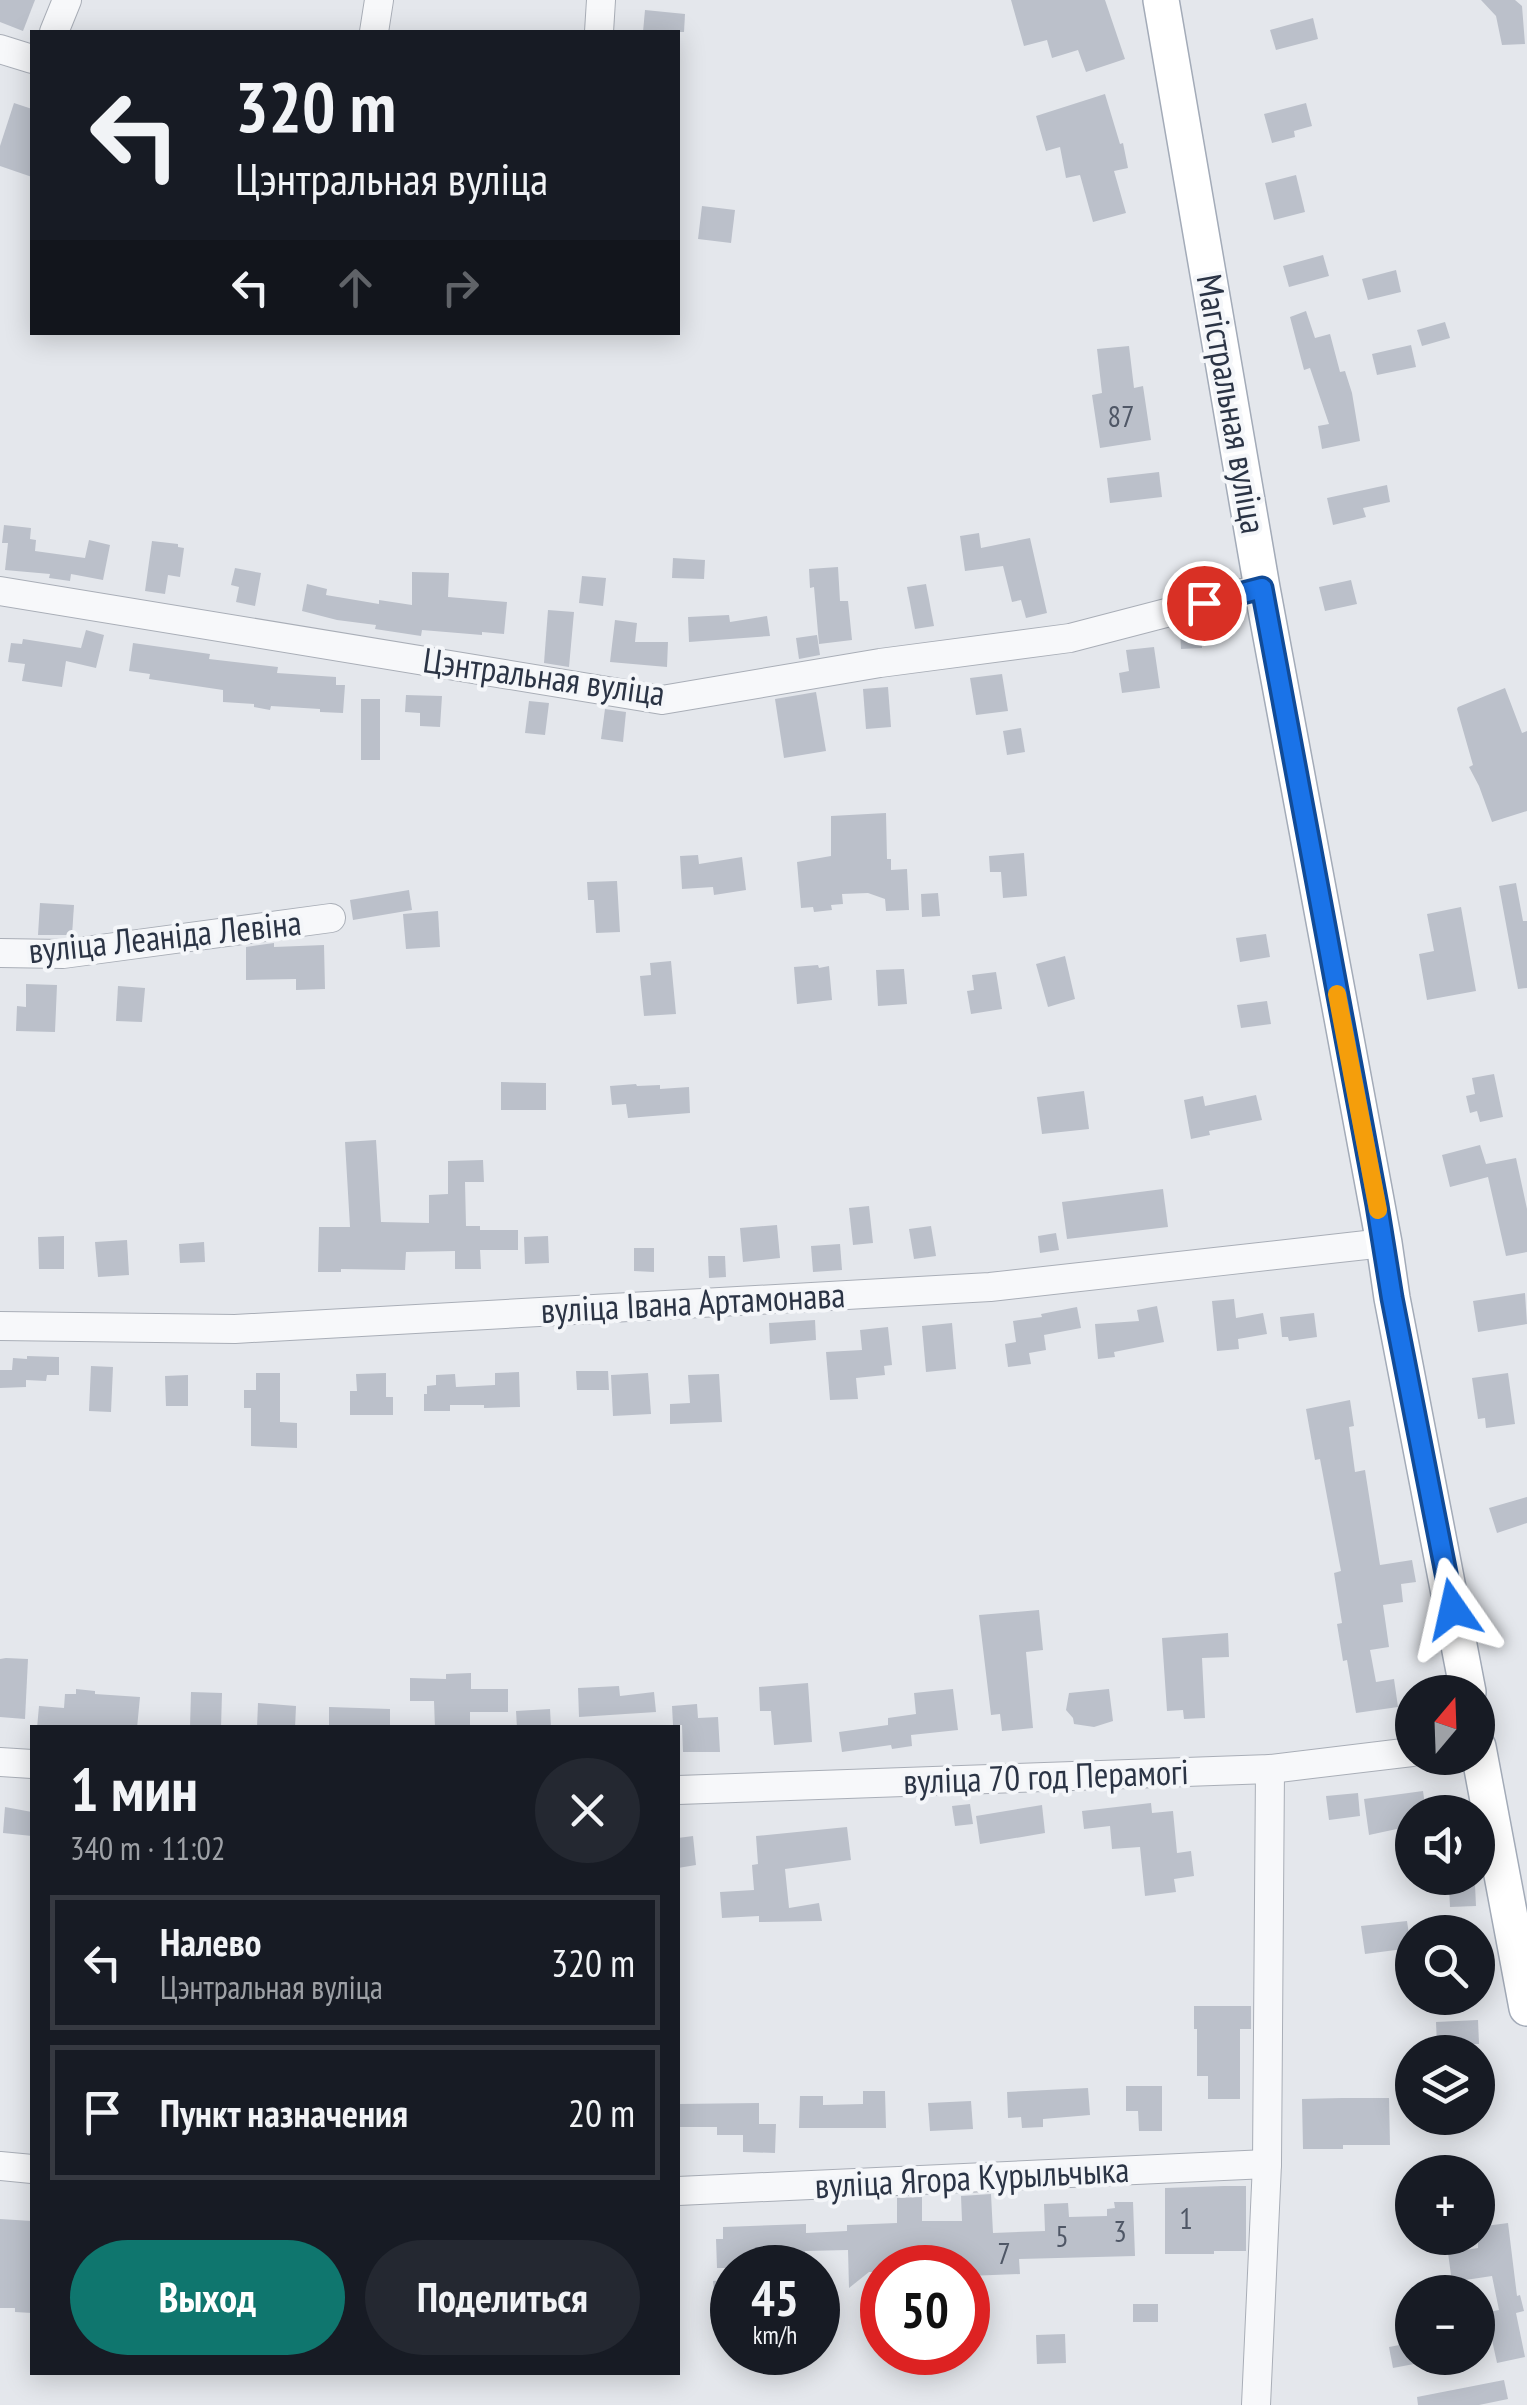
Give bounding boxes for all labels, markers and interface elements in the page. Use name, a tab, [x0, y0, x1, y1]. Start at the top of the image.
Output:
text: 320 m	[235, 61, 396, 151]
icon: left	[70, 70, 200, 200]
text: Цэнтральная вуліца	[235, 149, 548, 207]
icon: left	[223, 260, 278, 315]
icon: ahead	[328, 260, 383, 315]
icon: right	[433, 260, 488, 315]
street label: Магістральная вуліца	[1187, 271, 1277, 537]
house number: 87	[1108, 396, 1135, 435]
pin	[1162, 561, 1247, 646]
icon: arrive	[1177, 576, 1232, 631]
street label: Цэнтральная вуліца	[420, 636, 668, 716]
street label: вуліца Леаніда Левіна	[26, 899, 304, 973]
street label: вуліца Івана Артамонава	[540, 1271, 846, 1333]
position arrow	[1401, 1557, 1505, 1661]
north arrow	[1395, 1675, 1495, 1775]
map controls	[1395, 1675, 1495, 2375]
street label: вуліца 70 год Перамогі	[902, 1748, 1190, 1804]
text: 1 мин	[70, 1750, 198, 1828]
button: close	[535, 1758, 640, 1863]
button: sound	[1395, 1795, 1495, 1895]
text: 340 m · 11:02	[70, 1827, 225, 1869]
button: search	[1395, 1915, 1495, 2015]
text: Налево	[160, 1917, 261, 1966]
icon: left	[75, 1935, 130, 1990]
text: 320 m	[551, 1938, 635, 1987]
text: Цэнтральная вуліца	[160, 1966, 383, 2008]
button: layers	[1395, 2035, 1495, 2135]
icon: arrive	[75, 2085, 130, 2140]
text: Пункт назначения	[160, 2088, 408, 2137]
text: 20 m	[568, 2088, 635, 2137]
street label: вуліца Ягора Курыльчыка	[814, 2146, 1130, 2208]
button: +	[1395, 2155, 1495, 2255]
house number: 1	[1179, 2198, 1193, 2237]
house number: 3	[1113, 2211, 1127, 2250]
house number: 5	[1055, 2216, 1069, 2255]
house number: 7	[997, 2233, 1011, 2272]
button: Выход	[70, 2240, 345, 2355]
button: Поделиться	[365, 2240, 640, 2355]
speed limit sign: 50	[860, 2245, 990, 2375]
text: 45	[751, 2265, 799, 2330]
button: −	[1395, 2275, 1495, 2375]
text: km/h	[753, 2319, 797, 2351]

